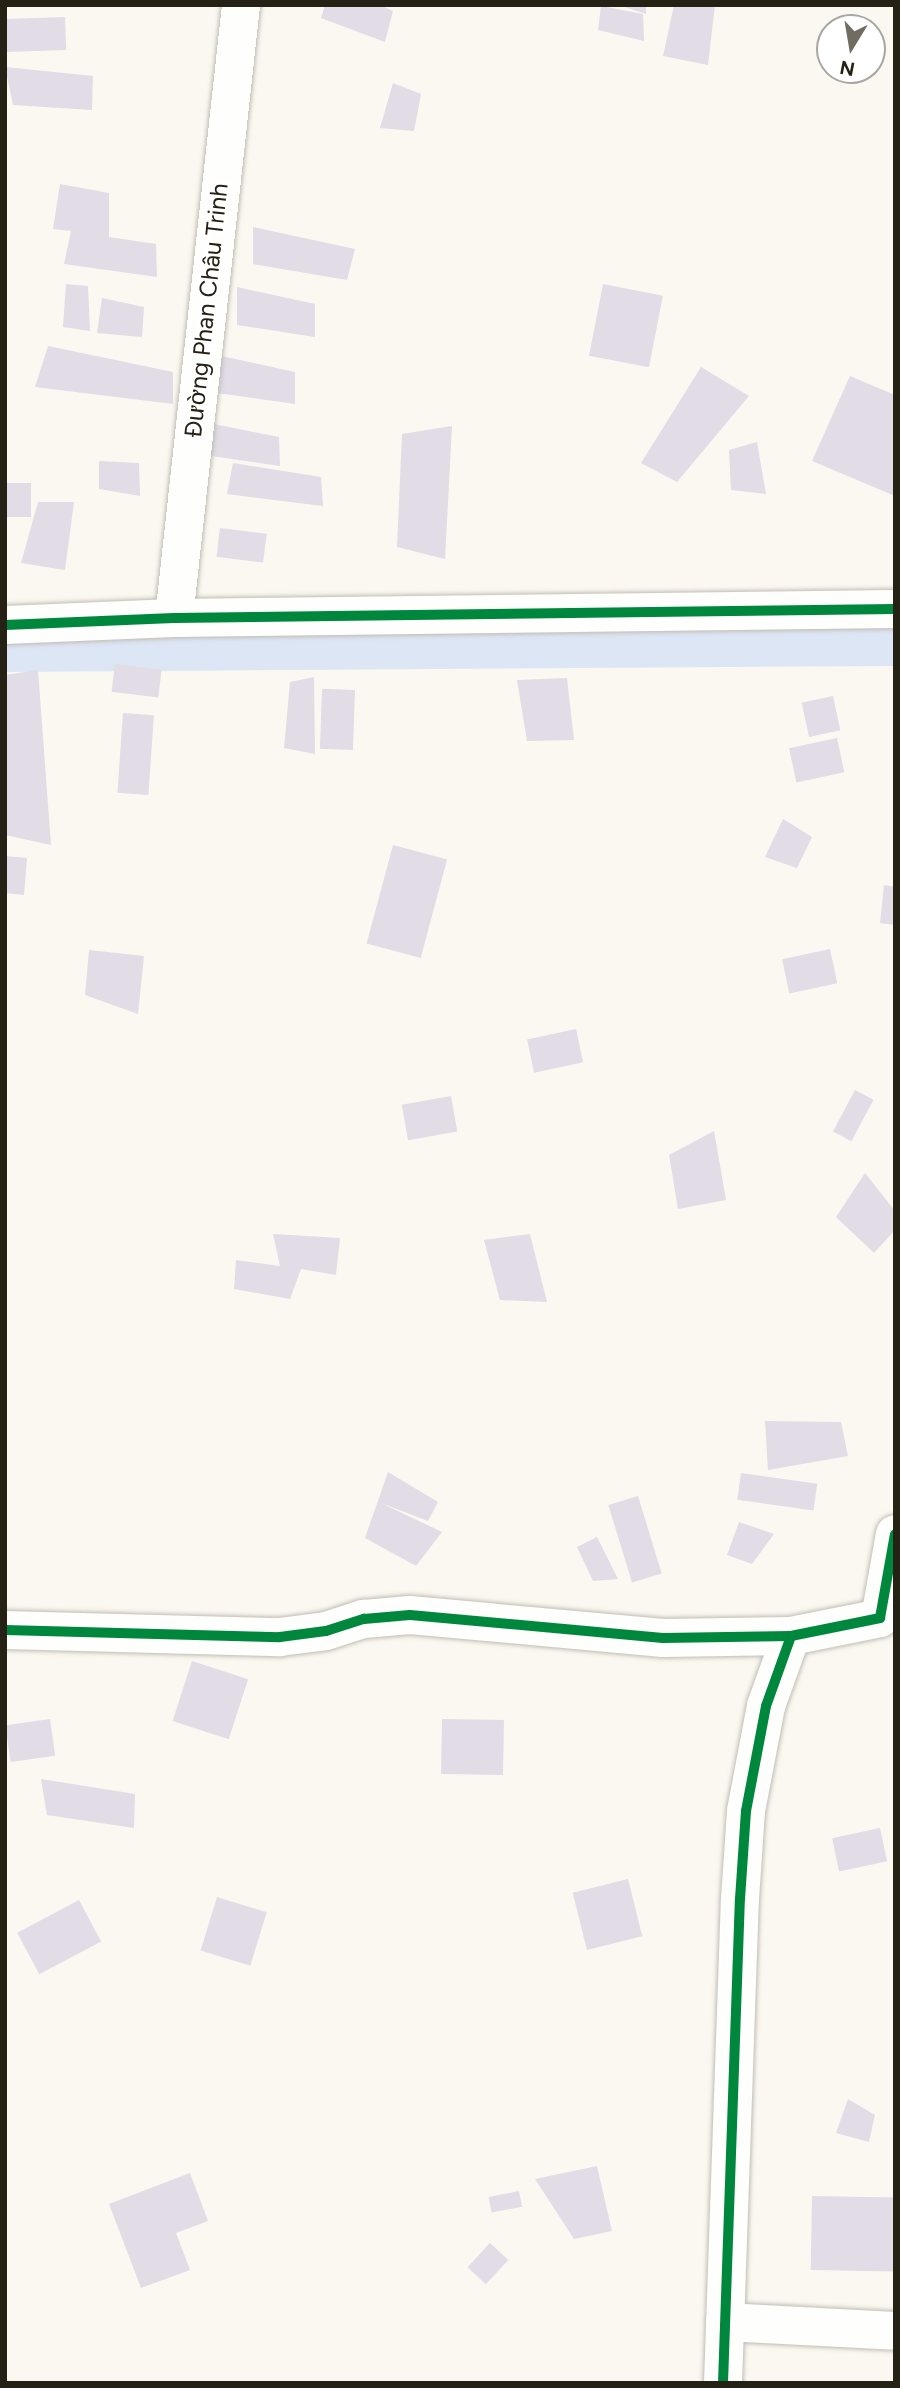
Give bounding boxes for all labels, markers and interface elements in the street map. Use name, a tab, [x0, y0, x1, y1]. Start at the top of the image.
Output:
north arrow	[816, 14, 886, 84]
text: N	[838, 55, 857, 81]
street label: Đường Phan Châu Trinh	[178, 182, 234, 440]

